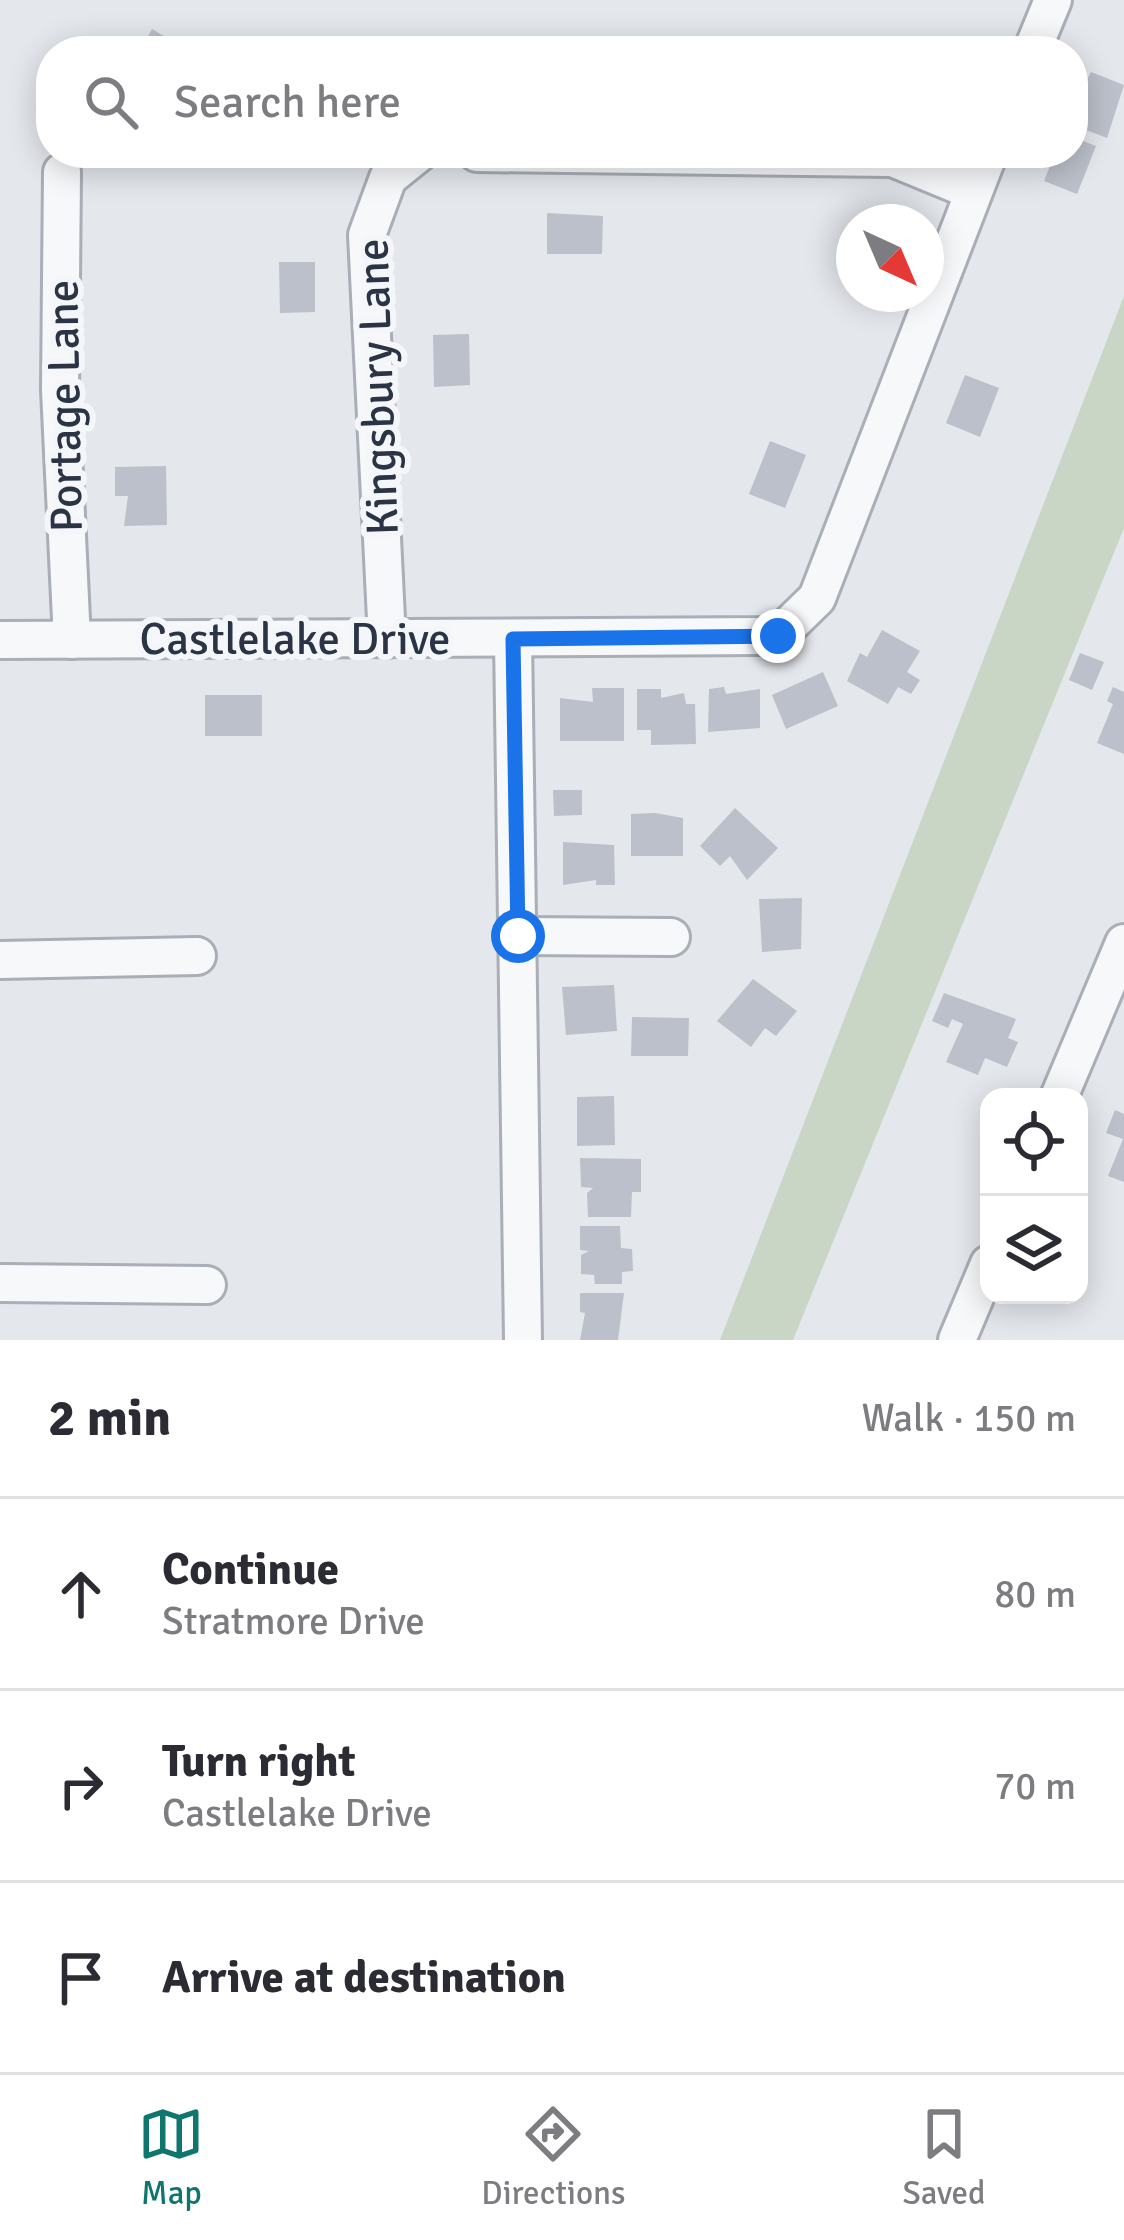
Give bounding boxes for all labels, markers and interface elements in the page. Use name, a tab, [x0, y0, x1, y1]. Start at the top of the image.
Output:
search box	[36, 36, 1088, 168]
icon: search	[78, 69, 144, 135]
text: Search here	[174, 75, 401, 130]
north arrow	[836, 204, 944, 312]
street label: Kingsbury Lane	[345, 238, 411, 536]
street label: Portage Lane	[35, 279, 95, 533]
route end	[751, 609, 805, 663]
street label: Castlelake Drive	[139, 612, 451, 667]
route start	[491, 909, 545, 963]
map controls	[980, 1088, 1088, 1304]
button: locate	[980, 1088, 1088, 1196]
button: layers	[980, 1196, 1088, 1304]
text: 2 min	[48, 1387, 171, 1450]
text: Walk · 150 m	[862, 1394, 1076, 1442]
text: Continue	[162, 1542, 339, 1597]
icon: ahead	[48, 1561, 114, 1627]
text: 80 m	[994, 1570, 1076, 1618]
text: Stratmore Drive	[162, 1597, 425, 1645]
text: Turn right	[162, 1734, 356, 1789]
icon: right	[48, 1753, 114, 1819]
text: 70 m	[994, 1762, 1076, 1810]
text: Castlelake Drive	[162, 1789, 432, 1837]
icon: arrive	[48, 1945, 114, 2011]
text: Arrive at destination	[162, 1950, 566, 2005]
tab: Map	[138, 2101, 204, 2214]
tab: Directions	[481, 2101, 626, 2214]
tab: Saved	[902, 2101, 986, 2214]

